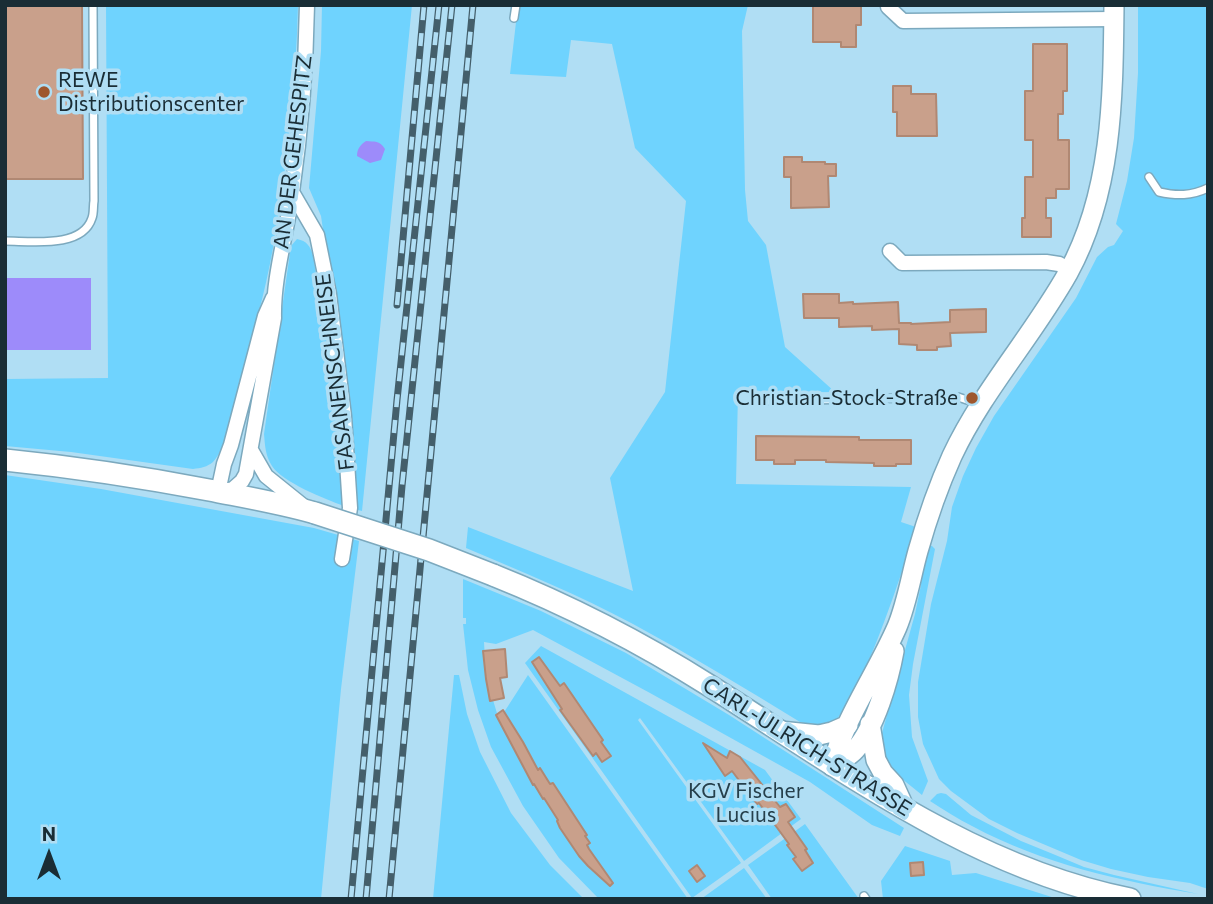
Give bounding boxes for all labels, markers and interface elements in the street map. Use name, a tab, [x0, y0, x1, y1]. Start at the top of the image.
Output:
street label: AN DER GEHESPITZ	[269, 54, 317, 250]
place label: REWE Distributionscenter	[58, 67, 244, 117]
marker: REWE Distributionscenter	[36, 84, 52, 100]
street label: FASANENSCHNEISE	[310, 272, 360, 472]
place label: Christian-Stock-Straße	[735, 385, 958, 411]
marker: Christian-Stock-Straße	[964, 390, 980, 406]
street label: CARL-ULRICH-STRASSE	[698, 672, 916, 822]
park label: KGV Fischer Lucius	[688, 778, 804, 828]
north arrow	[14, 820, 84, 890]
text: N	[42, 822, 56, 845]

